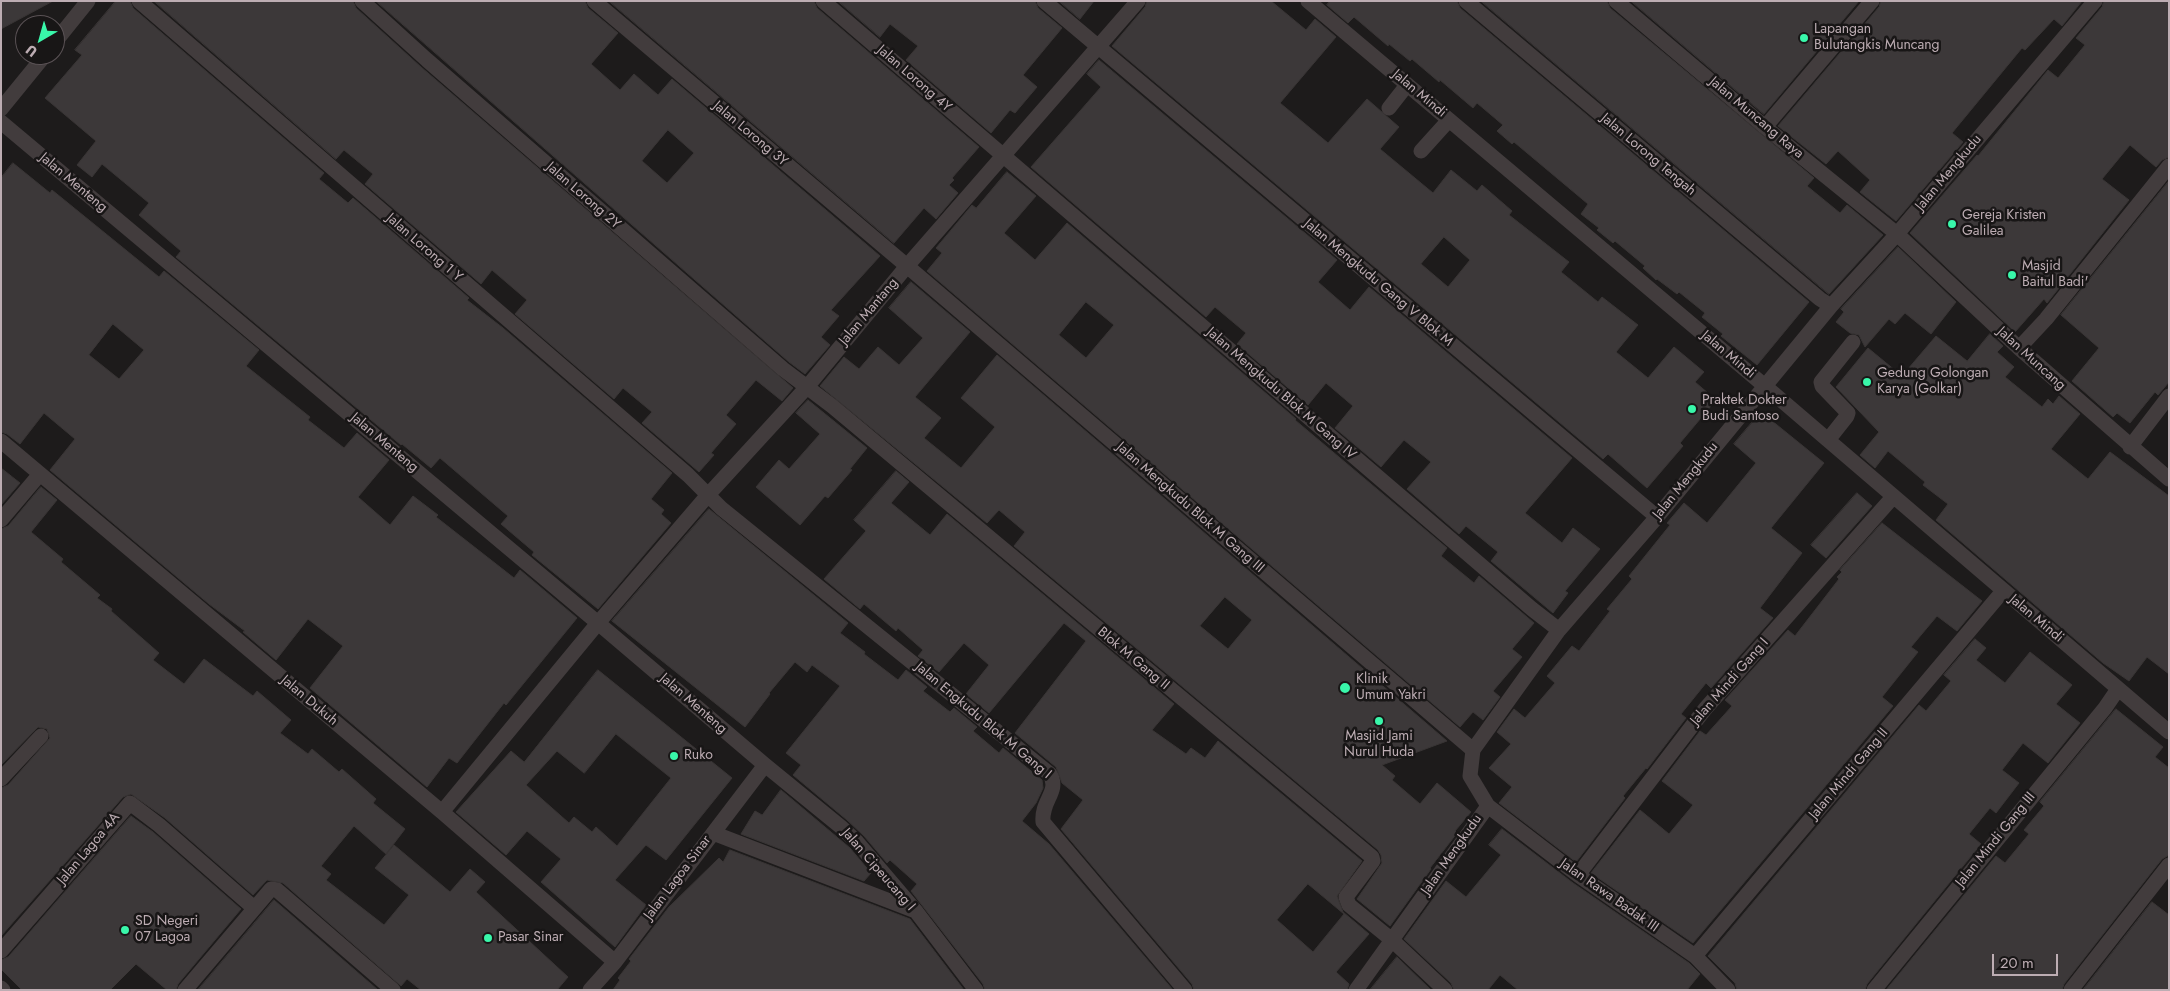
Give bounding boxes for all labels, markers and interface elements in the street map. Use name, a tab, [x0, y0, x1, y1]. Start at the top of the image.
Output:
north arrow	[15, 15, 65, 65]
place label: Lapangan Bulutangkis Muncang	[1814, 22, 1940, 54]
marker: Lapangan Bulutangkis Muncang	[1798, 32, 1810, 44]
text: U	[21, 40, 41, 62]
street label: Jalan Lorong 4Y	[873, 42, 955, 116]
street label: Jalan Mindi	[1388, 66, 1450, 122]
street label: Jalan Muncang Raya	[1705, 74, 1807, 162]
street label: Jalan Lorong 3Y	[709, 98, 791, 170]
street label: Jalan Lorong Tengah	[1597, 110, 1699, 200]
street label: Jalan Mengkudu	[1912, 132, 1986, 214]
street label: Jalan Menteng	[36, 150, 110, 216]
street label: Jalan Lorong 2Y	[542, 159, 624, 233]
place label: Gereja Kristen Galilea	[1962, 208, 2046, 240]
street label: Jalan Lorong 1 Y	[382, 210, 466, 286]
street label: Jalan Mengkudu Gang V Blok M	[1300, 216, 1456, 350]
marker: Gereja Kristen Galilea	[1946, 218, 1958, 230]
place label: Masjid Baitul Badi'	[2022, 259, 2088, 292]
marker: Masjid Baitul Badi'	[2006, 269, 2018, 281]
street label: Jalan Mantang	[836, 275, 902, 349]
street label: Jalan Mengkudu Blok M Gang IV	[1203, 324, 1359, 464]
street label: Jalan Muncang	[1993, 324, 2069, 394]
street label: Jalan Mindi	[1697, 327, 1759, 383]
place label: Gedung Golongan Karya (Golkar)	[1877, 366, 1989, 398]
marker: Gedung Golongan Karya (Golkar)	[1861, 376, 1873, 388]
place label: Praktek Dokter Budi Santoso	[1702, 393, 1787, 426]
marker: Praktek Dokter Budi Santoso	[1686, 403, 1698, 415]
street label: Jalan Menteng	[347, 410, 421, 476]
street label: Jalan Mengkudu Blok M Gang III	[1113, 439, 1267, 577]
street label: Jalan Mengkudu	[1650, 439, 1722, 523]
street label: Jalan Mindi	[2005, 591, 2067, 647]
street label: Blok M Gang II	[1094, 624, 1172, 694]
street label: Jalan Mindi Gang I	[1687, 635, 1773, 729]
street label: Jalan Engkudu Blok M Gang I	[911, 659, 1055, 783]
street label: Jalan Menteng	[656, 670, 730, 738]
street label: Jalan Dukuh	[277, 672, 341, 730]
place label: Klinik Umum Yakri	[1356, 672, 1426, 704]
marker: Klinik Umum Yakri	[1338, 681, 1352, 695]
marker: Masjid Jami Nurul Huda	[1373, 715, 1385, 727]
street label: Jalan Mindi Gang II	[1806, 725, 1892, 823]
place label: Masjid Jami Nurul Huda	[1344, 729, 1414, 762]
place label: Ruko	[684, 748, 713, 764]
marker: Ruko	[668, 750, 680, 762]
street label: Jalan Mindi Gang III	[1953, 789, 2039, 891]
street label: Jalan Lagoa 4A	[54, 810, 124, 888]
street label: Jalan Mengkudu	[1418, 812, 1486, 898]
street label: Jalan Cipeucang I	[838, 825, 918, 915]
street label: Jalan Lagoa Sinar	[641, 832, 715, 924]
street label: Jalan Rawa Badak III	[1556, 856, 1662, 936]
place label: SD Negeri 07 Lagoa	[135, 914, 198, 946]
marker: SD Negeri 07 Lagoa	[119, 924, 131, 936]
place label: Pasar Sinar	[498, 930, 564, 946]
marker: Pasar Sinar	[482, 932, 494, 944]
scale bar	[1995, 944, 2061, 976]
text: 20 m	[2000, 952, 2034, 974]

